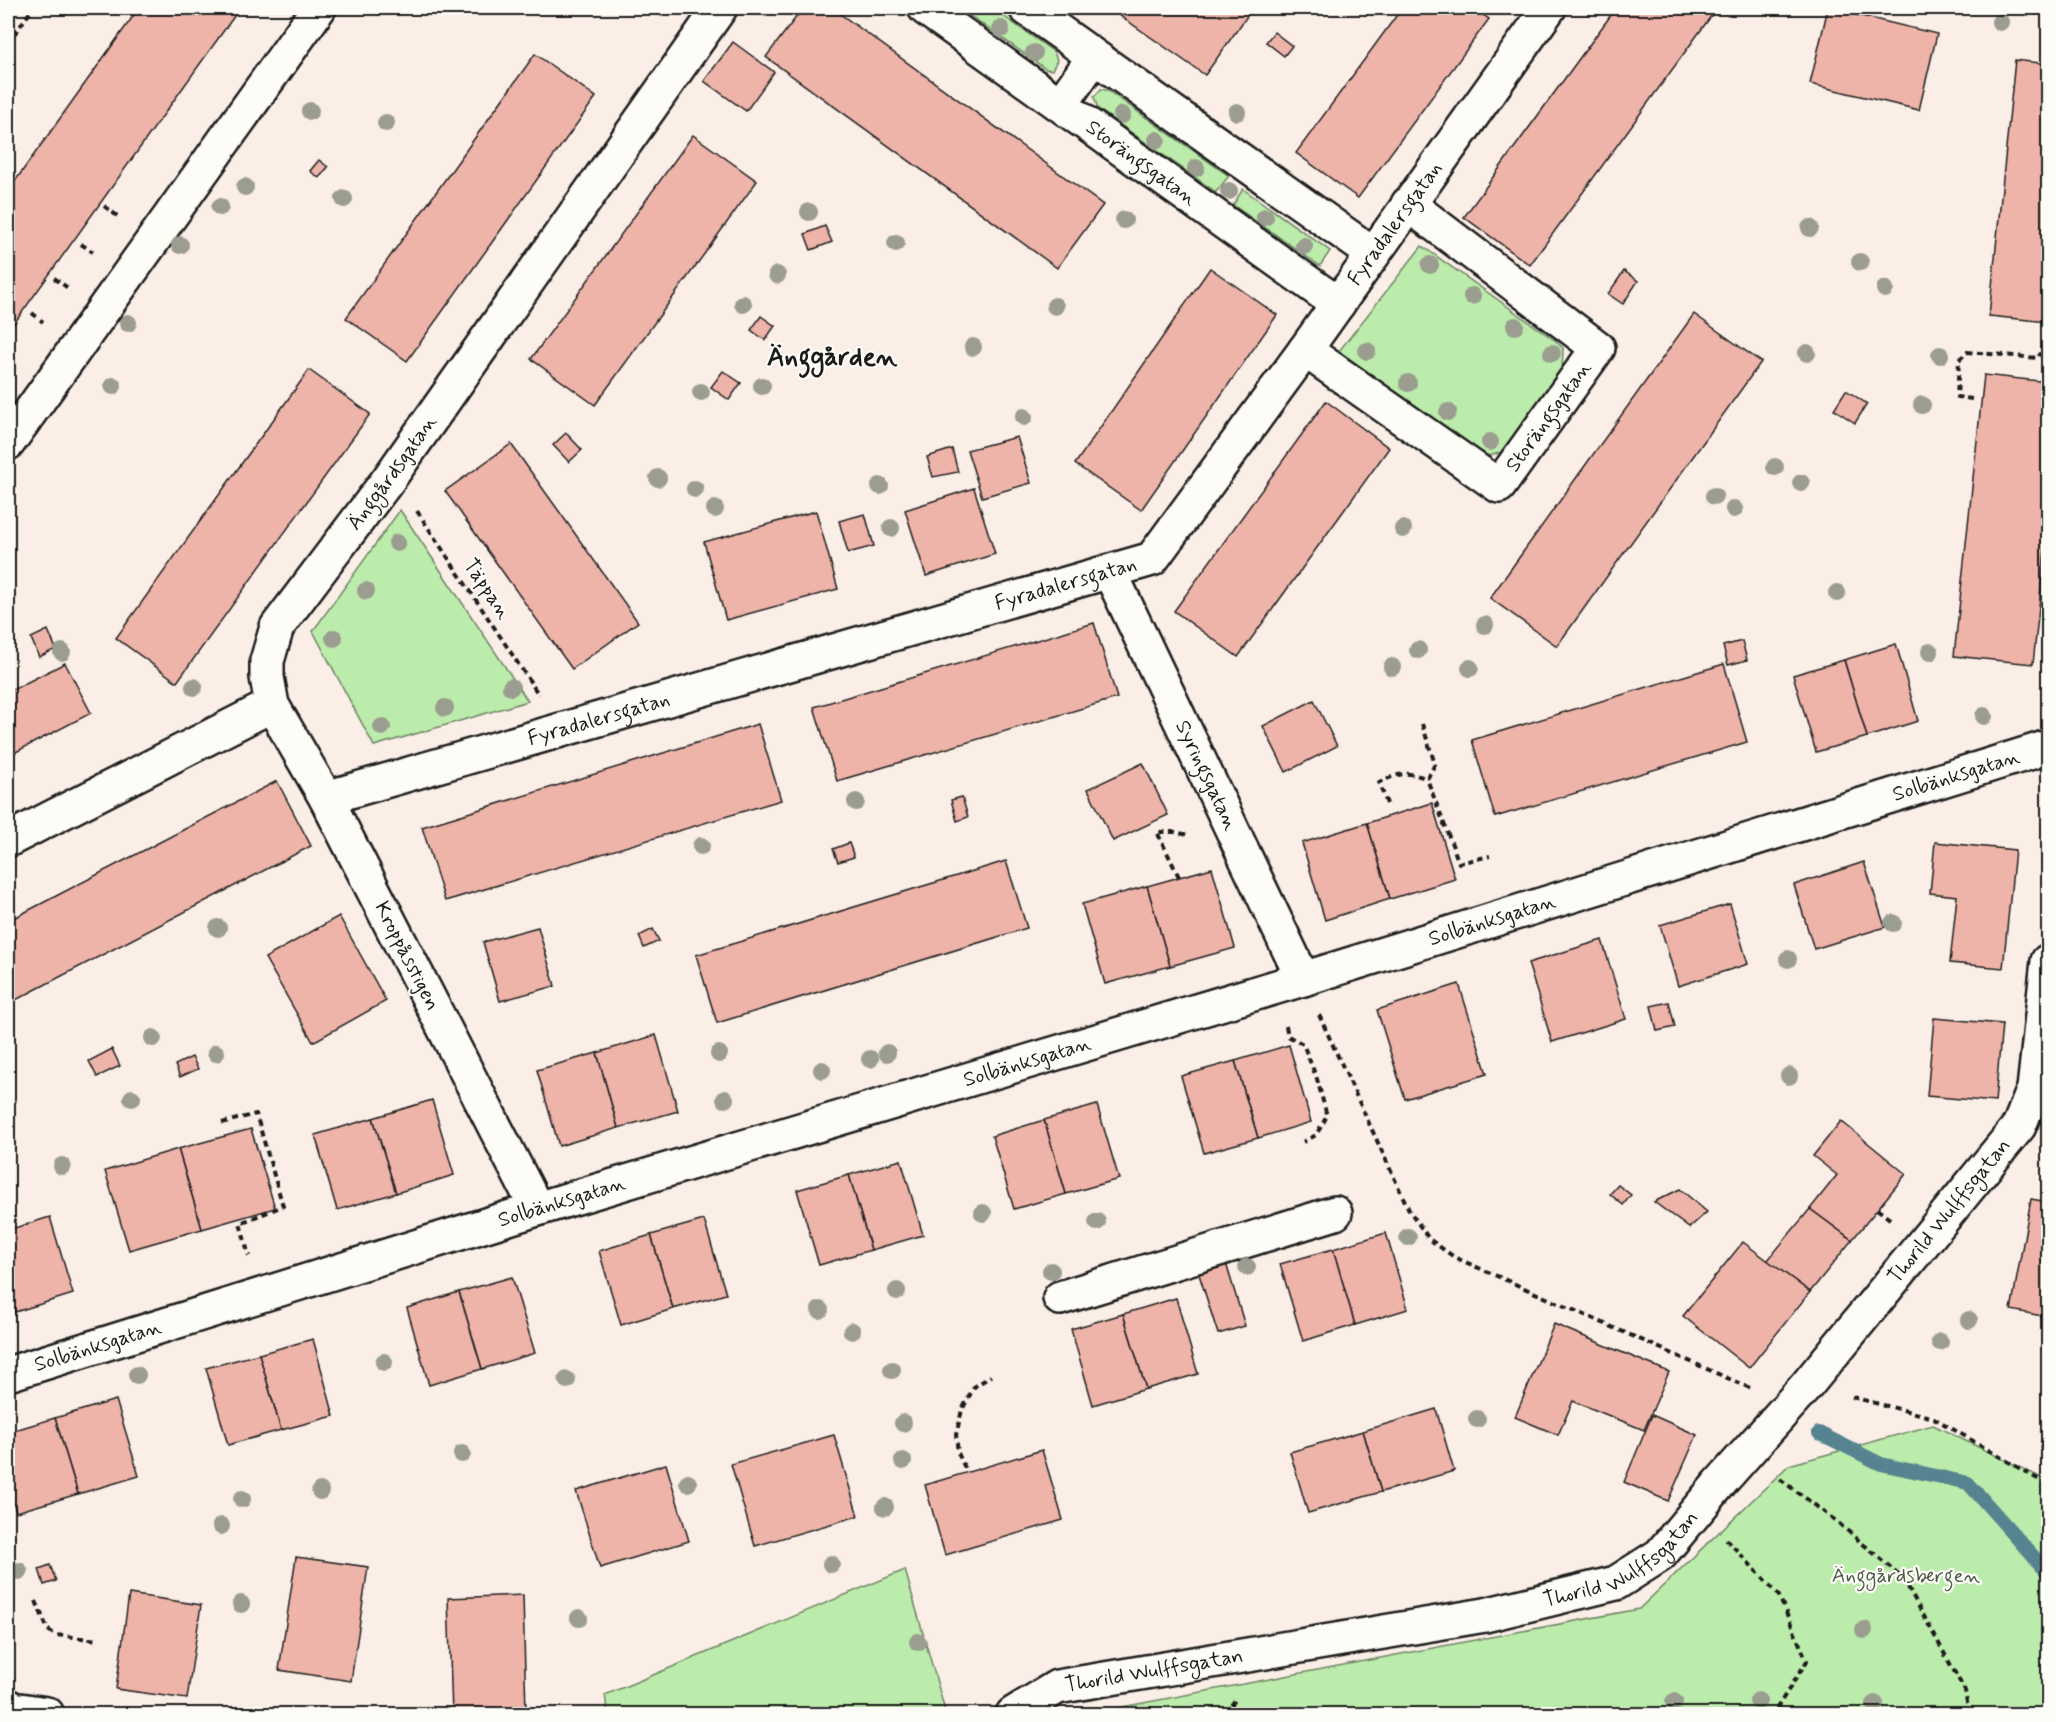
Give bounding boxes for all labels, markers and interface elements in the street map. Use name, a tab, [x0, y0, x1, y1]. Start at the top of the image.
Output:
street label: Storängsgatan	[1080, 114, 1203, 213]
street label: Fyradalersgatan	[1341, 156, 1449, 292]
district label: Änggården	[767, 340, 898, 378]
street label: Storängsgatan	[1499, 355, 1598, 478]
street label: Änggårdsgatan	[341, 409, 444, 536]
street label: Fyradalersgatan	[991, 550, 1140, 618]
street label: Täppan	[456, 553, 518, 625]
street label: Fyradalersgatan	[525, 685, 673, 753]
street label: Syringsgatan	[1168, 716, 1245, 835]
street label: Solbänksgatan	[1889, 742, 2024, 809]
street label: Solbänksgatan	[1425, 887, 1560, 953]
street label: Kroppåsstigen	[368, 897, 446, 1015]
street label: Solbänksgatan	[960, 1029, 1095, 1094]
street label: Thorild Wulffsgatan	[1881, 1133, 2017, 1290]
street label: Solbänksgatan	[495, 1169, 629, 1234]
street label: Solbänksgatan	[31, 1313, 165, 1379]
street label: Thorild Wulffsgatan	[1540, 1505, 1705, 1614]
park label: Änggårdsbergen	[1832, 1562, 1981, 1592]
street label: Thorild Wulffsgatan	[1063, 1642, 1245, 1699]

